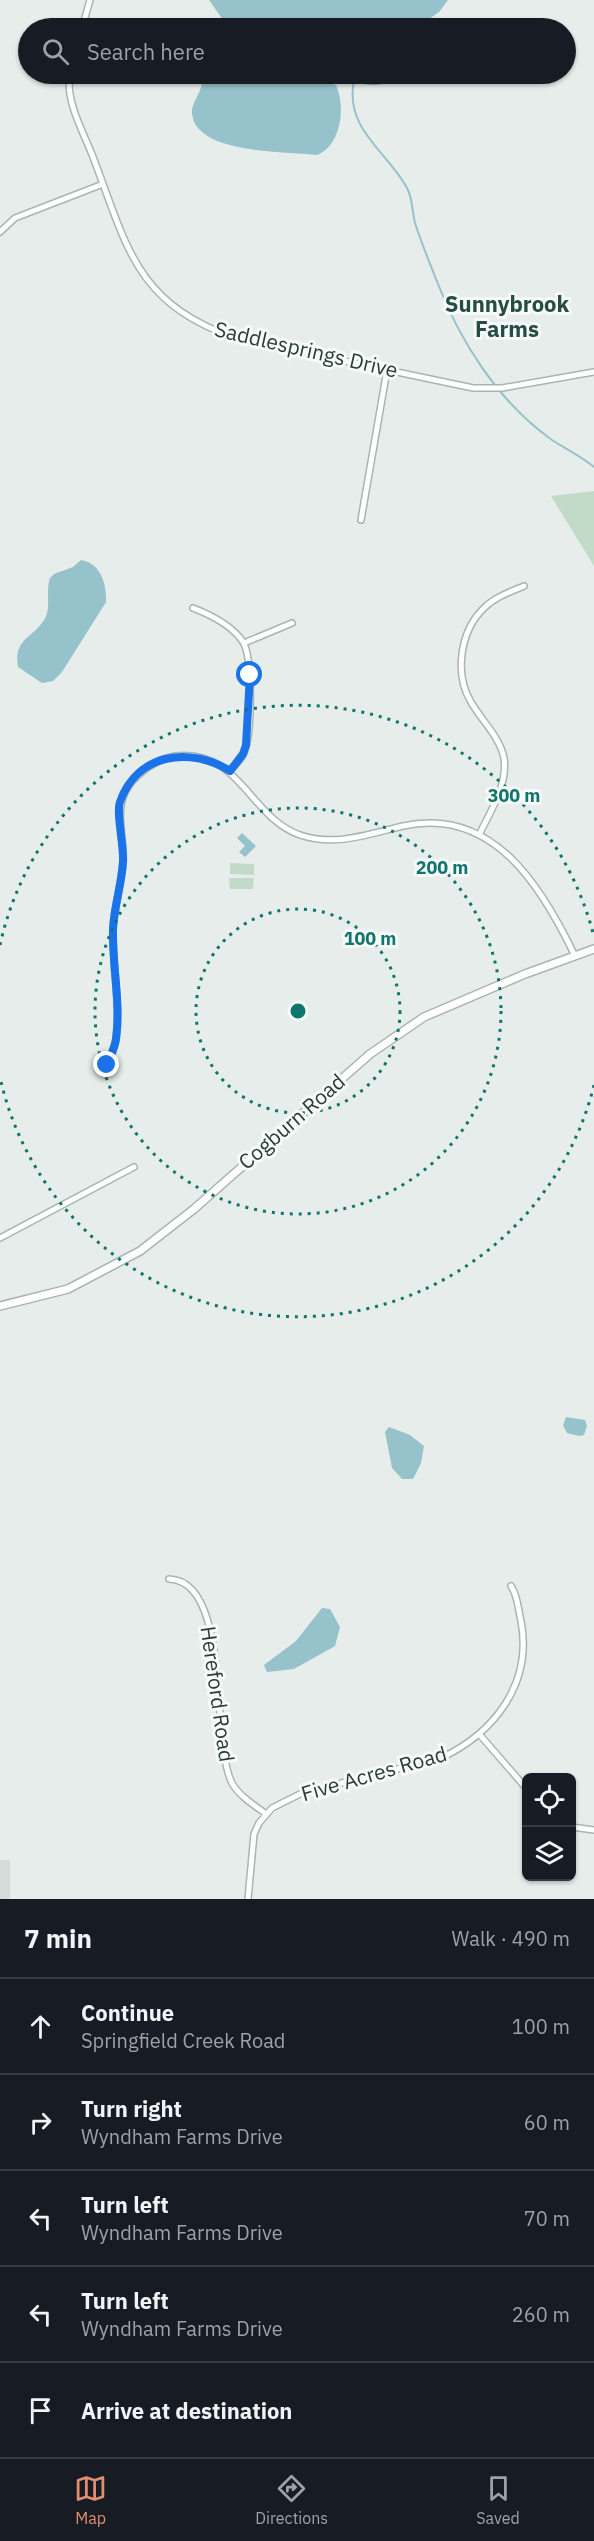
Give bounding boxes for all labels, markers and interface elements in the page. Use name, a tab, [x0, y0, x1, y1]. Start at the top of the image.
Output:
search box	[18, 18, 576, 84]
icon: search	[39, 35, 72, 68]
text: Search here	[87, 37, 205, 66]
district label: Sunnybrook Farms	[445, 289, 569, 343]
street label: Saddlesprings Drive	[212, 314, 401, 384]
route start	[236, 661, 262, 687]
text: 300 m	[488, 784, 540, 807]
text: 200 m	[416, 856, 468, 879]
text: 100 m	[344, 927, 396, 950]
centre of rings	[288, 1001, 308, 1021]
route end	[93, 1051, 119, 1077]
street label: Cogburn Road	[232, 1067, 351, 1175]
street label: Hereford Road	[195, 1624, 241, 1764]
street label: Five Acres Road	[298, 1739, 450, 1807]
map controls	[522, 1773, 576, 1881]
button: locate	[522, 1773, 576, 1827]
button: layers	[522, 1827, 576, 1881]
text: 7 min	[24, 1921, 92, 1955]
text: Walk · 490 m	[452, 1925, 570, 1952]
text: Continue	[81, 1998, 174, 2027]
icon: ahead	[24, 2010, 57, 2043]
text: 100 m	[512, 2013, 570, 2040]
text: Springfield Creek Road	[81, 2027, 285, 2054]
text: Turn right	[81, 2094, 182, 2123]
icon: right	[24, 2106, 57, 2139]
text: 60 m	[524, 2109, 570, 2136]
text: Wyndham Farms Drive	[81, 2123, 283, 2150]
text: Turn left	[81, 2190, 169, 2219]
icon: left	[24, 2202, 57, 2235]
text: 70 m	[524, 2205, 570, 2232]
text: Wyndham Farms Drive	[81, 2219, 283, 2246]
text: Turn left	[81, 2286, 169, 2315]
icon: left	[24, 2298, 57, 2331]
text: 260 m	[512, 2301, 570, 2328]
text: Wyndham Farms Drive	[81, 2315, 283, 2342]
icon: arrive	[24, 2394, 57, 2427]
text: Arrive at destination	[81, 2396, 292, 2425]
tab: Map	[74, 2472, 107, 2528]
tab: Directions	[255, 2472, 328, 2528]
tab: Saved	[476, 2472, 520, 2528]

